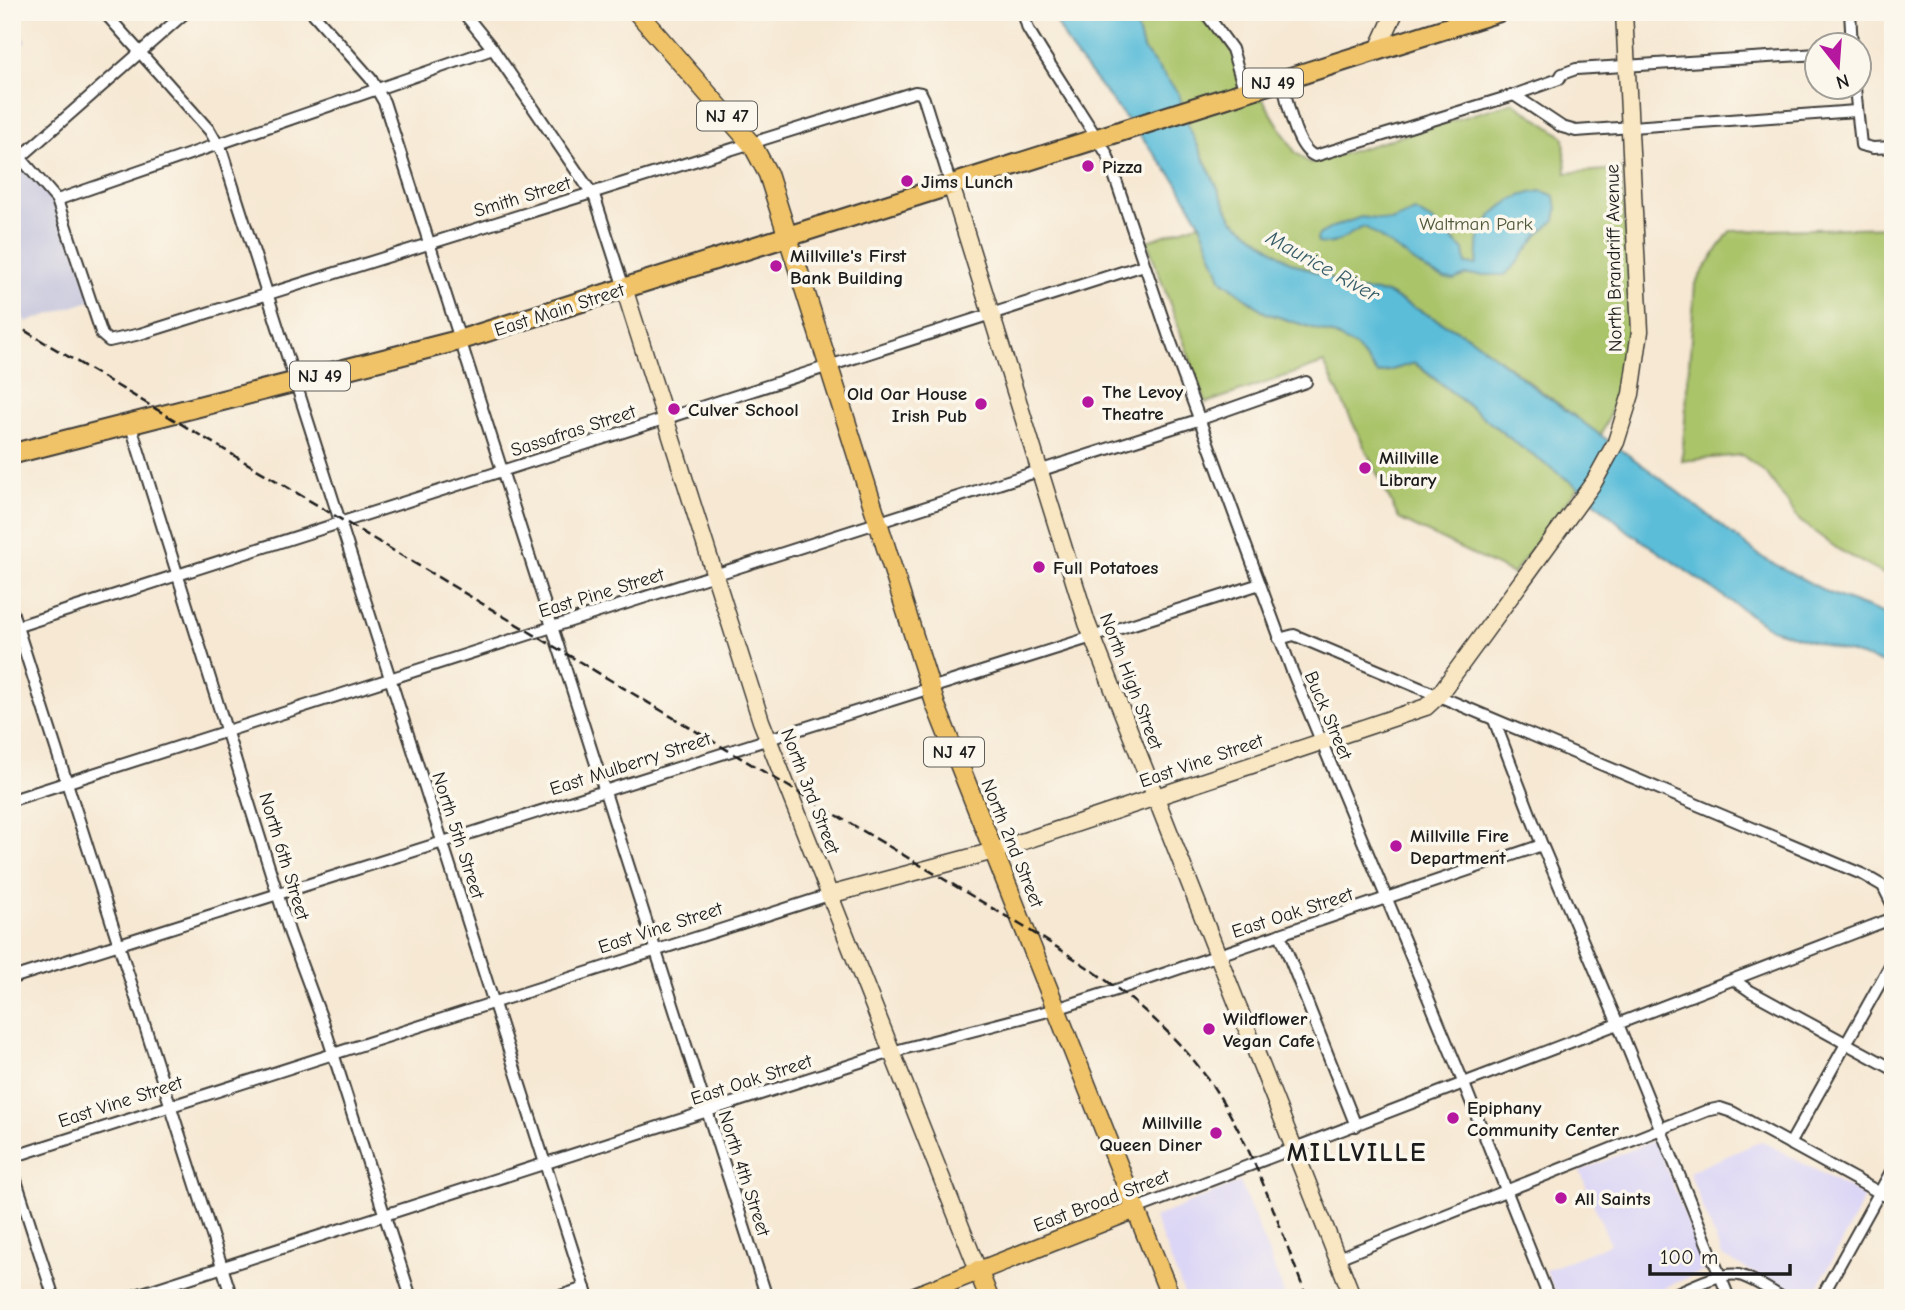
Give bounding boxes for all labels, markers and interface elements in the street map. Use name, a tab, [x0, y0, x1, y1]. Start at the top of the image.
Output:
north arrow	[1804, 32, 1874, 102]
road number: NJ 49	[1243, 68, 1303, 98]
text: N	[1834, 69, 1852, 94]
road number: NJ 47	[697, 102, 757, 131]
place label: Pizza	[1102, 156, 1143, 178]
marker: Pizza	[1080, 158, 1096, 174]
street label: North Brandriff Avenue	[1601, 164, 1627, 352]
place label: Jims Lunch	[921, 171, 1013, 193]
street label: Smith Street	[471, 172, 574, 222]
marker: Jims Lunch	[899, 173, 915, 189]
park label: Waltman Park	[1419, 213, 1533, 235]
water label: Maurice River	[1262, 225, 1385, 308]
place label: Millville's First Bank Building	[790, 245, 907, 289]
marker: Millville's First Bank Building	[768, 258, 784, 274]
street label: East Main Street	[492, 278, 628, 341]
road number: NJ 49	[290, 362, 350, 390]
place label: The Levoy Theatre	[1102, 381, 1184, 425]
place label: Old Oar House Irish Pub	[847, 383, 967, 427]
marker: The Levoy Theatre	[1080, 394, 1096, 410]
marker: Old Oar House Irish Pub	[973, 396, 989, 412]
place label: Culver School	[688, 399, 799, 421]
street label: Sassafras Street	[508, 400, 639, 461]
marker: Culver School	[666, 401, 682, 417]
place label: Millville Library	[1379, 447, 1439, 491]
marker: Millville Library	[1357, 460, 1373, 476]
place label: Full Potatoes	[1053, 557, 1158, 579]
marker: Full Potatoes	[1031, 559, 1047, 575]
street label: East Pine Street	[536, 563, 667, 622]
street label: North High Street	[1095, 610, 1167, 753]
street label: Buck Street	[1300, 668, 1357, 763]
street label: North 3rd Street	[776, 726, 844, 858]
street label: East Mulberry Street	[547, 727, 714, 800]
street label: East Vine Street	[1137, 729, 1267, 792]
road number: NJ 47	[924, 738, 984, 766]
street label: North 5th Street	[427, 769, 489, 902]
street label: North 2nd Street	[976, 776, 1048, 911]
street label: North 6th Street	[254, 790, 314, 923]
place label: Millville Fire Department	[1410, 825, 1509, 869]
marker: Millville Fire Department	[1388, 838, 1404, 854]
street label: East Oak Street	[1229, 883, 1356, 943]
street label: East Vine Street	[595, 897, 726, 958]
place label: Wildflower Vegan Cafe	[1223, 1008, 1315, 1052]
marker: Wildflower Vegan Cafe	[1201, 1021, 1217, 1037]
street label: East Oak Street	[688, 1050, 815, 1110]
street label: East Vine Street	[55, 1071, 186, 1132]
place label: Epiphany Community Center	[1467, 1097, 1619, 1141]
street label: North 4th Street	[713, 1108, 775, 1239]
marker: Epiphany Community Center	[1445, 1110, 1461, 1126]
place label: Millville Queen Diner	[1099, 1112, 1202, 1156]
marker: Millville Queen Diner	[1208, 1125, 1224, 1141]
district label: MILLVILLE	[1287, 1138, 1427, 1168]
street label: East Broad Street	[1030, 1165, 1173, 1237]
place label: All Saints	[1575, 1188, 1651, 1210]
marker: All Saints	[1553, 1190, 1569, 1206]
scale bar	[1650, 1233, 1790, 1277]
text: 100 m	[1660, 1245, 1718, 1269]

